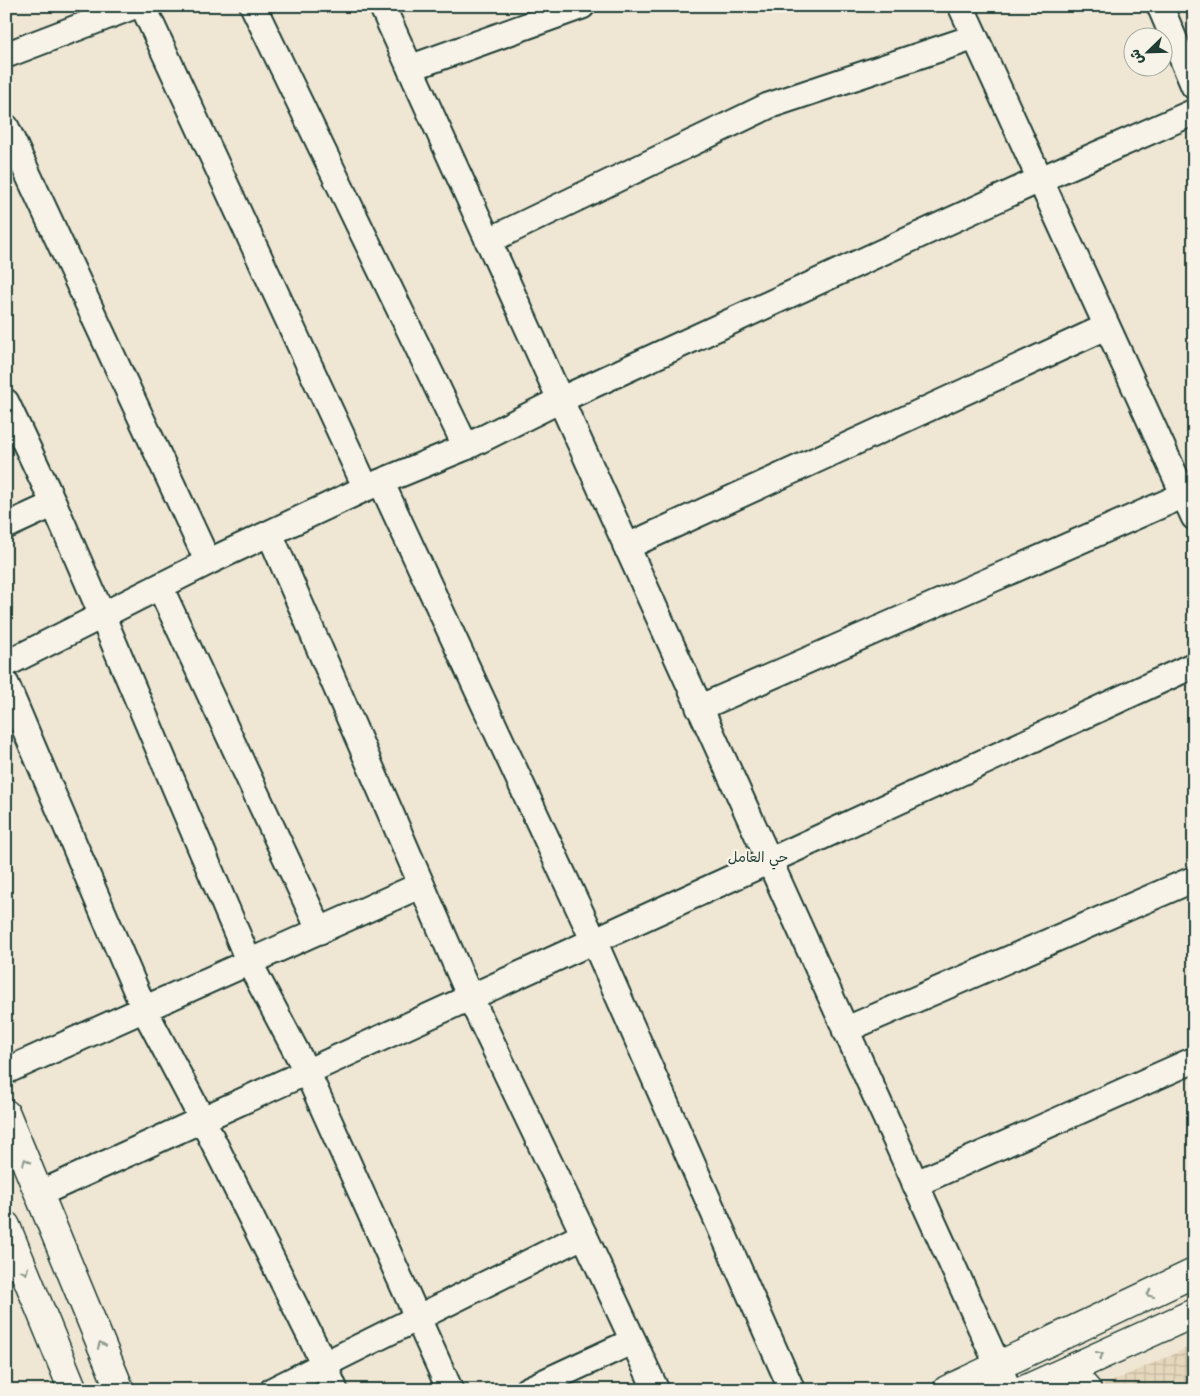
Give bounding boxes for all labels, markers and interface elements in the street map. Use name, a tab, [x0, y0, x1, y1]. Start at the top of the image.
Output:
north arrow	[1122, 28, 1172, 78]
text: ش	[1123, 46, 1148, 68]
district label: حي العامل	[728, 846, 788, 870]
one-way arrow	[22, 1158, 32, 1167]
one-way arrow	[19, 1266, 29, 1275]
one-way arrow	[1146, 1288, 1155, 1298]
one-way arrow	[97, 1341, 107, 1350]
one-way arrow	[1095, 1351, 1104, 1362]

